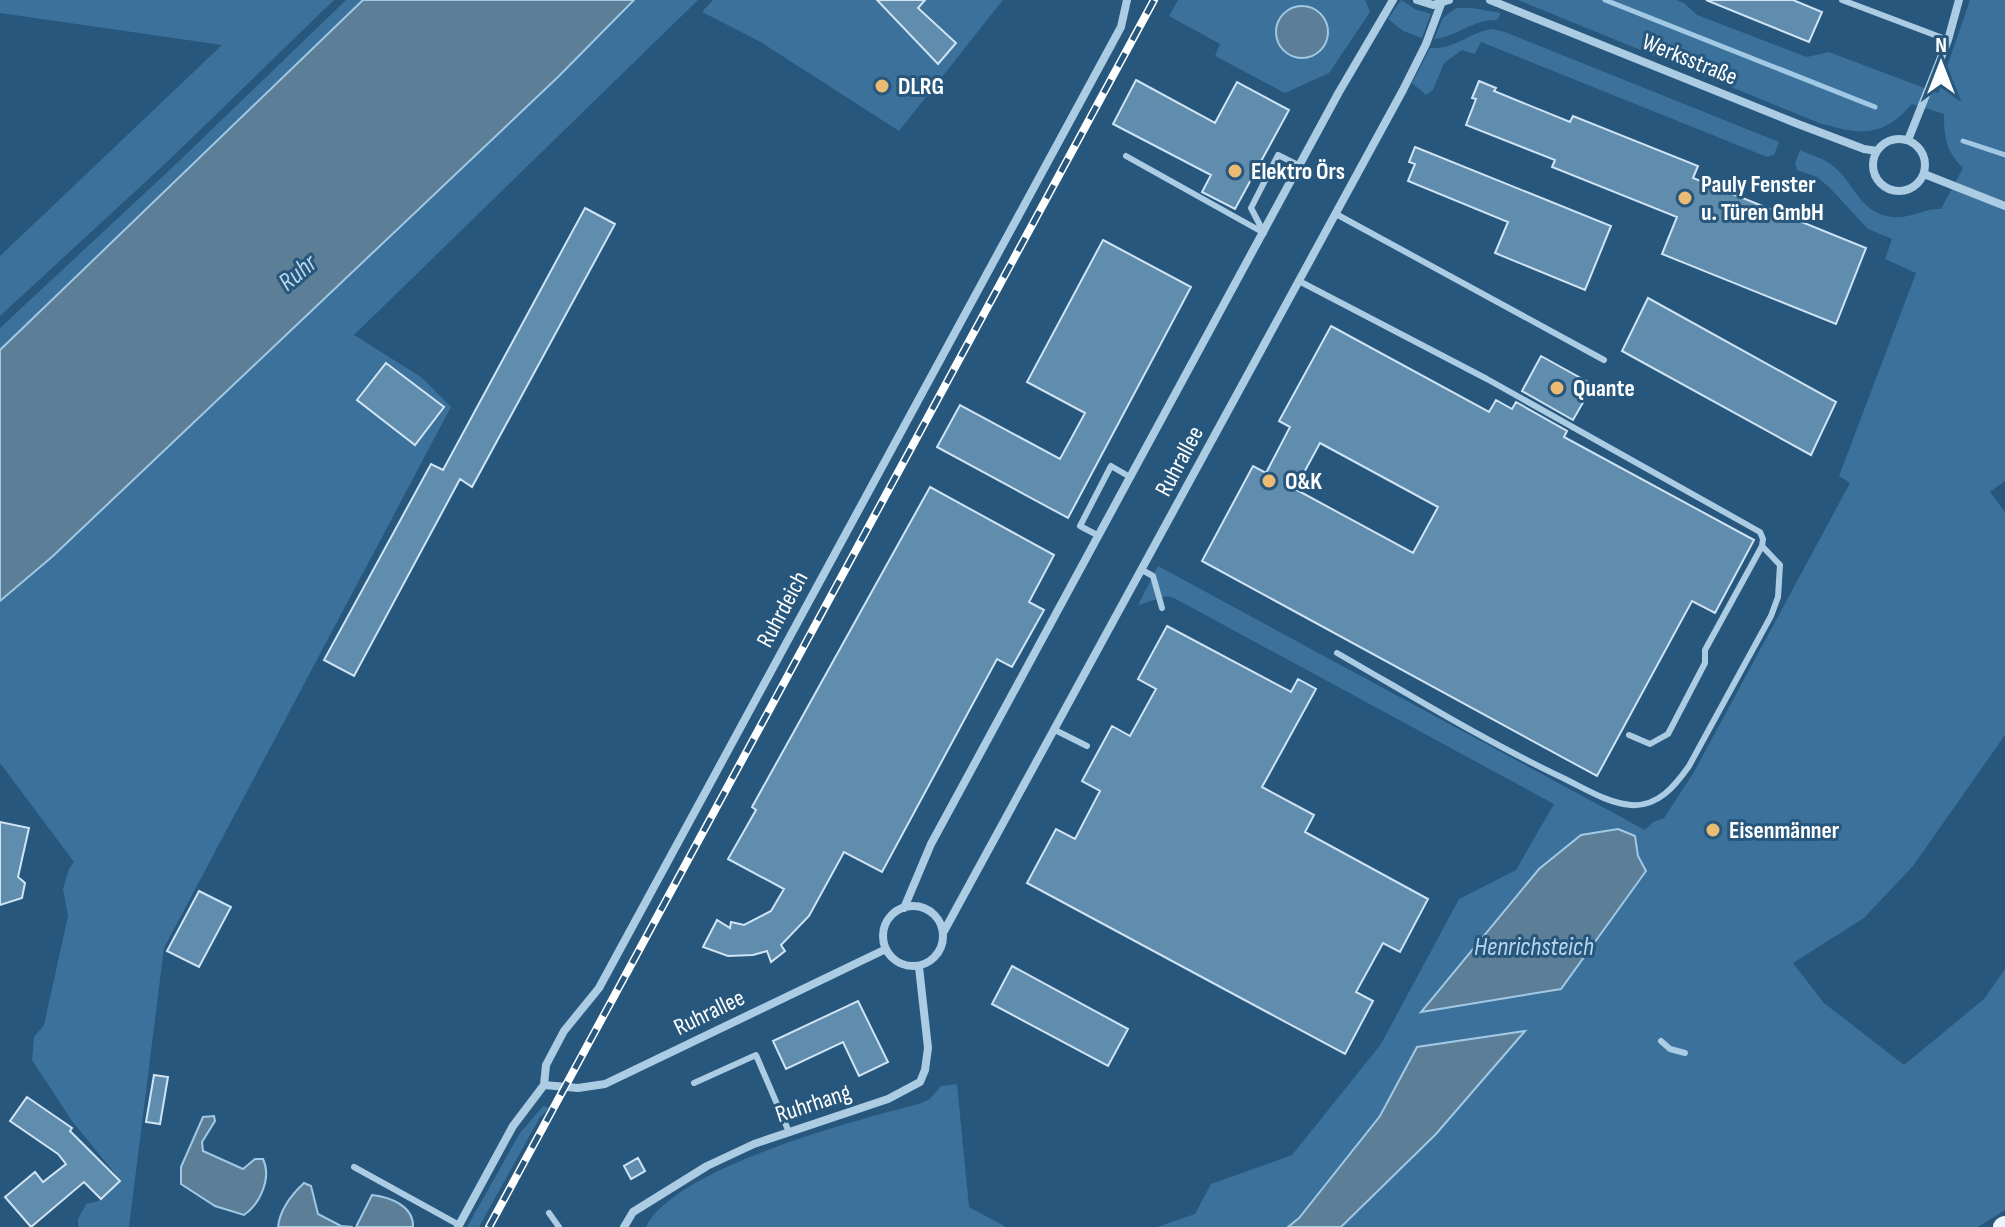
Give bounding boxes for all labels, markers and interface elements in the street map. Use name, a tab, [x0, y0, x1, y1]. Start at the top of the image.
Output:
north arrow	[1901, 24, 1981, 104]
street label: Werksstraße	[1638, 27, 1742, 92]
text: N	[1935, 32, 1947, 59]
place label: DLRG	[898, 72, 944, 101]
marker: DLRG	[873, 77, 891, 95]
place label: Elektro Örs	[1251, 157, 1345, 186]
marker: Elektro Örs	[1226, 162, 1244, 180]
place label: Pauly Fenster u. Türen GmbH	[1701, 170, 1824, 227]
marker: Pauly Fenster u. Türen GmbH	[1676, 189, 1694, 207]
water label: Ruhr	[272, 247, 325, 298]
place label: Quante	[1573, 374, 1635, 403]
marker: Quante	[1548, 379, 1566, 397]
street label: Ruhrallee	[1149, 421, 1210, 501]
place label: O&K	[1285, 467, 1322, 496]
marker: O&K	[1260, 472, 1278, 490]
street label: Ruhrdeich	[750, 566, 814, 652]
place label: Eisenmänner	[1729, 816, 1840, 845]
marker: Eisenmänner	[1704, 821, 1722, 839]
water label: Henrichsteich	[1474, 932, 1594, 963]
street label: Ruhrallee	[669, 983, 749, 1042]
street label: Ruhrhang	[772, 1078, 855, 1129]

